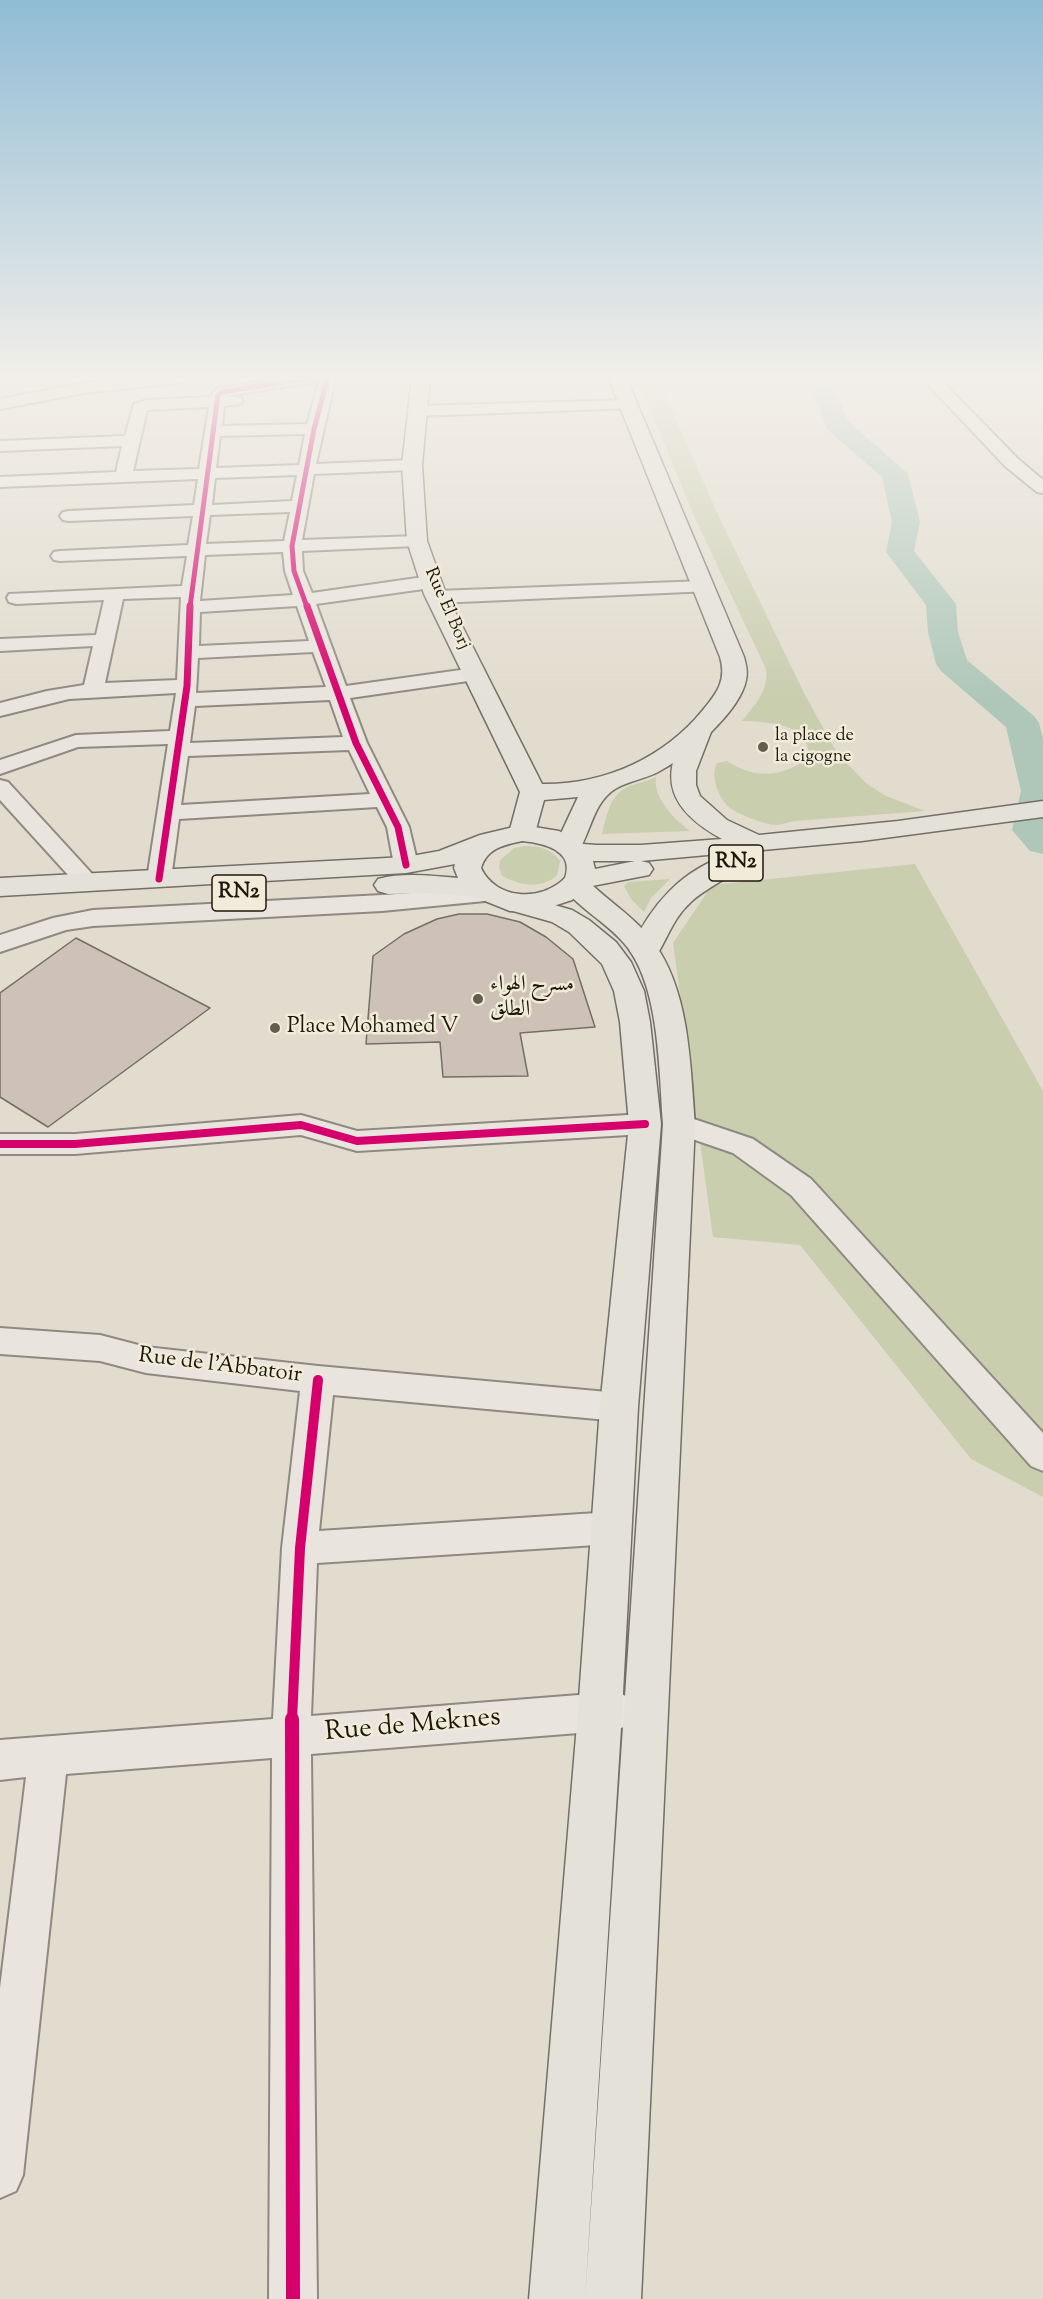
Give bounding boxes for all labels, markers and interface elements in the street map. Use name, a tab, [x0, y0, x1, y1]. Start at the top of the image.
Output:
street label: Rue El Borj	[418, 565, 474, 653]
place label: la place de la cigogne	[775, 726, 854, 768]
marker: la place de la cigogne	[756, 740, 770, 754]
road number: RN2	[709, 845, 763, 881]
road number: RN2	[212, 875, 266, 911]
place label: مسرح الهواء الطلق	[490, 973, 574, 1024]
marker: مسرح الهواء الطلق	[471, 992, 485, 1006]
place label: Place Mohamed V	[287, 1015, 458, 1041]
marker: Place Mohamed V	[268, 1021, 282, 1035]
street label: Rue de l'Abbatoir	[137, 1344, 303, 1390]
street label: Rue de Meknes	[324, 1703, 502, 1751]

